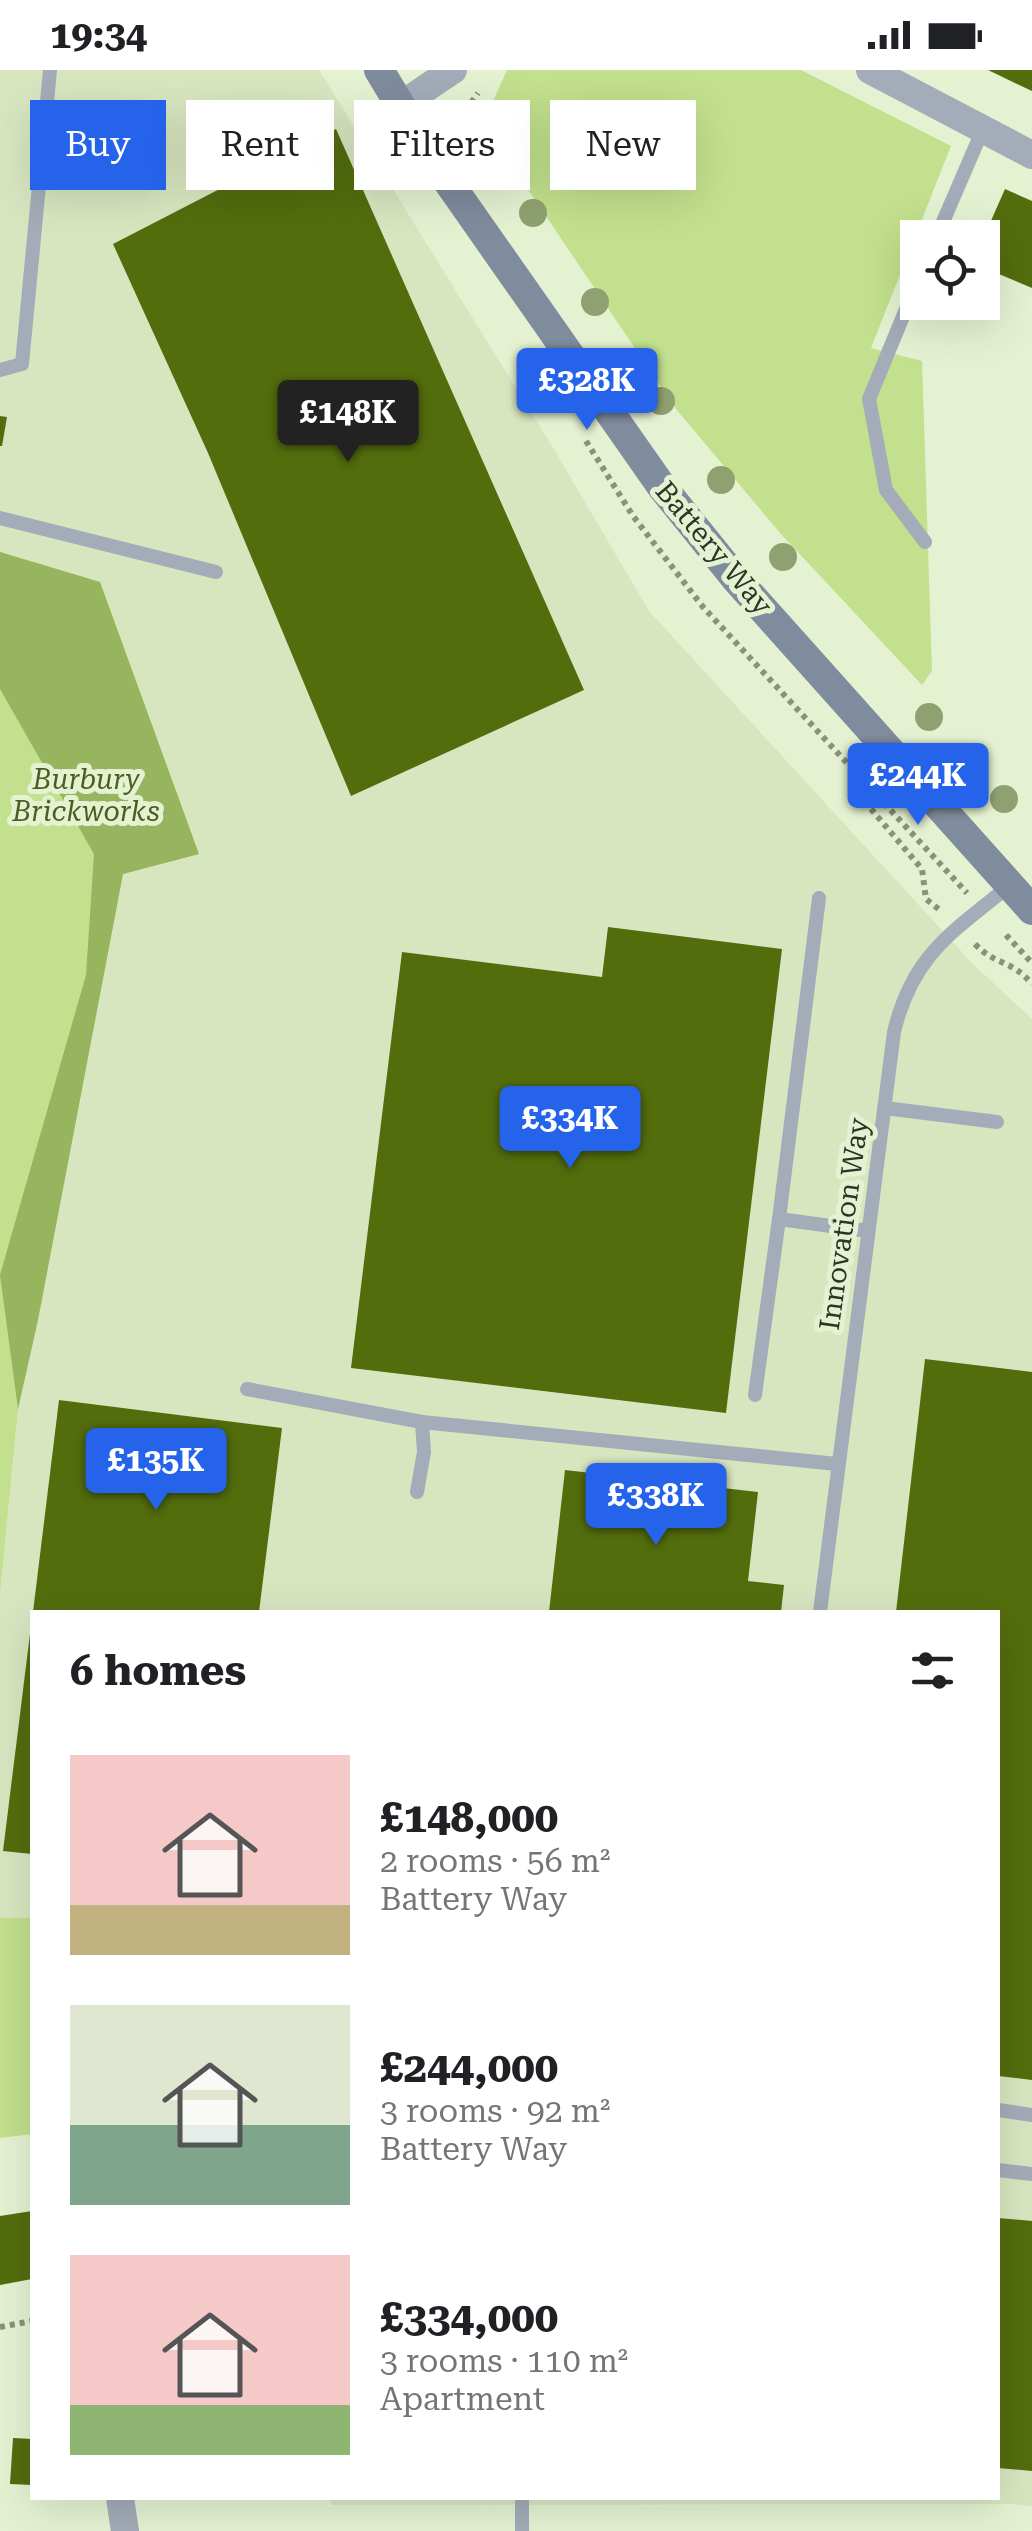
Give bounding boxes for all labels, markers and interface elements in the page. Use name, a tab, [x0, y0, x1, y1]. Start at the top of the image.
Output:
text: 19:34	[50, 13, 147, 57]
chip: Buy	[30, 100, 166, 190]
chip: Rent	[186, 100, 334, 190]
chip: Filters	[354, 100, 530, 190]
chip: New	[550, 100, 696, 190]
map controls	[900, 220, 1000, 320]
button: locate	[900, 220, 1000, 320]
pin: £328K	[517, 348, 657, 433]
text: £328K	[539, 361, 635, 399]
pin: £148K	[278, 380, 418, 465]
text: £148K	[300, 393, 396, 431]
street label: Battery Way	[649, 475, 780, 622]
pin: £244K	[848, 743, 988, 828]
text: £244K	[870, 756, 966, 794]
park label: Burbury Brickworks	[11, 763, 160, 828]
pin: £334K	[500, 1086, 640, 1171]
text: £334K	[522, 1099, 618, 1137]
street label: Innovation Way	[813, 1115, 875, 1332]
pin: £135K	[86, 1428, 226, 1513]
text: £135K	[108, 1441, 204, 1479]
pin: £338K	[586, 1463, 726, 1548]
text: £338K	[608, 1476, 704, 1514]
icon: filters	[905, 1643, 960, 1698]
text: 6 homes	[70, 1646, 246, 1695]
text: £148,000	[380, 1793, 558, 1842]
icon: home	[150, 1795, 270, 1915]
text: 2 rooms · 56 m²	[380, 1842, 610, 1880]
text: Battery Way	[380, 1880, 567, 1918]
text: £244,000	[380, 2043, 558, 2092]
icon: home	[150, 2045, 270, 2165]
text: 3 rooms · 92 m²	[380, 2092, 610, 2130]
text: Battery Way	[380, 2130, 567, 2168]
text: £334,000	[380, 2293, 558, 2342]
icon: home	[150, 2295, 270, 2415]
text: 3 rooms · 110 m²	[380, 2342, 628, 2380]
text: Apartment	[380, 2380, 545, 2418]

